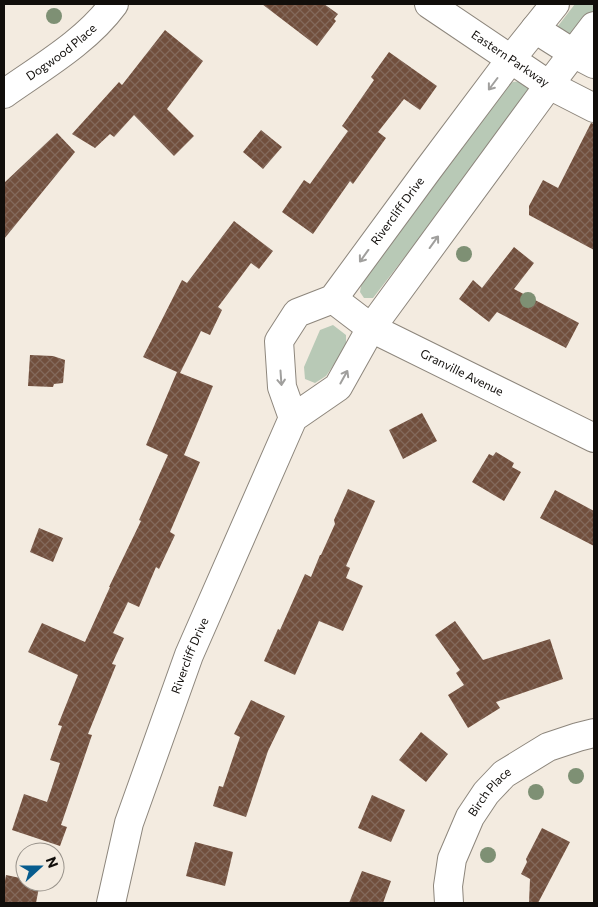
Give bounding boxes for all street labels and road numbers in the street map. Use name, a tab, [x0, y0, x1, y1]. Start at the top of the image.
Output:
street label: Dogwood Place	[23, 20, 99, 83]
street label: Eastern Parkway	[469, 27, 552, 89]
street label: Rivercliff Drive	[367, 174, 426, 247]
street label: Granville Avenue	[418, 346, 506, 398]
street label: Rivercliff Drive	[168, 615, 211, 695]
street label: Birch Place	[465, 764, 513, 819]

